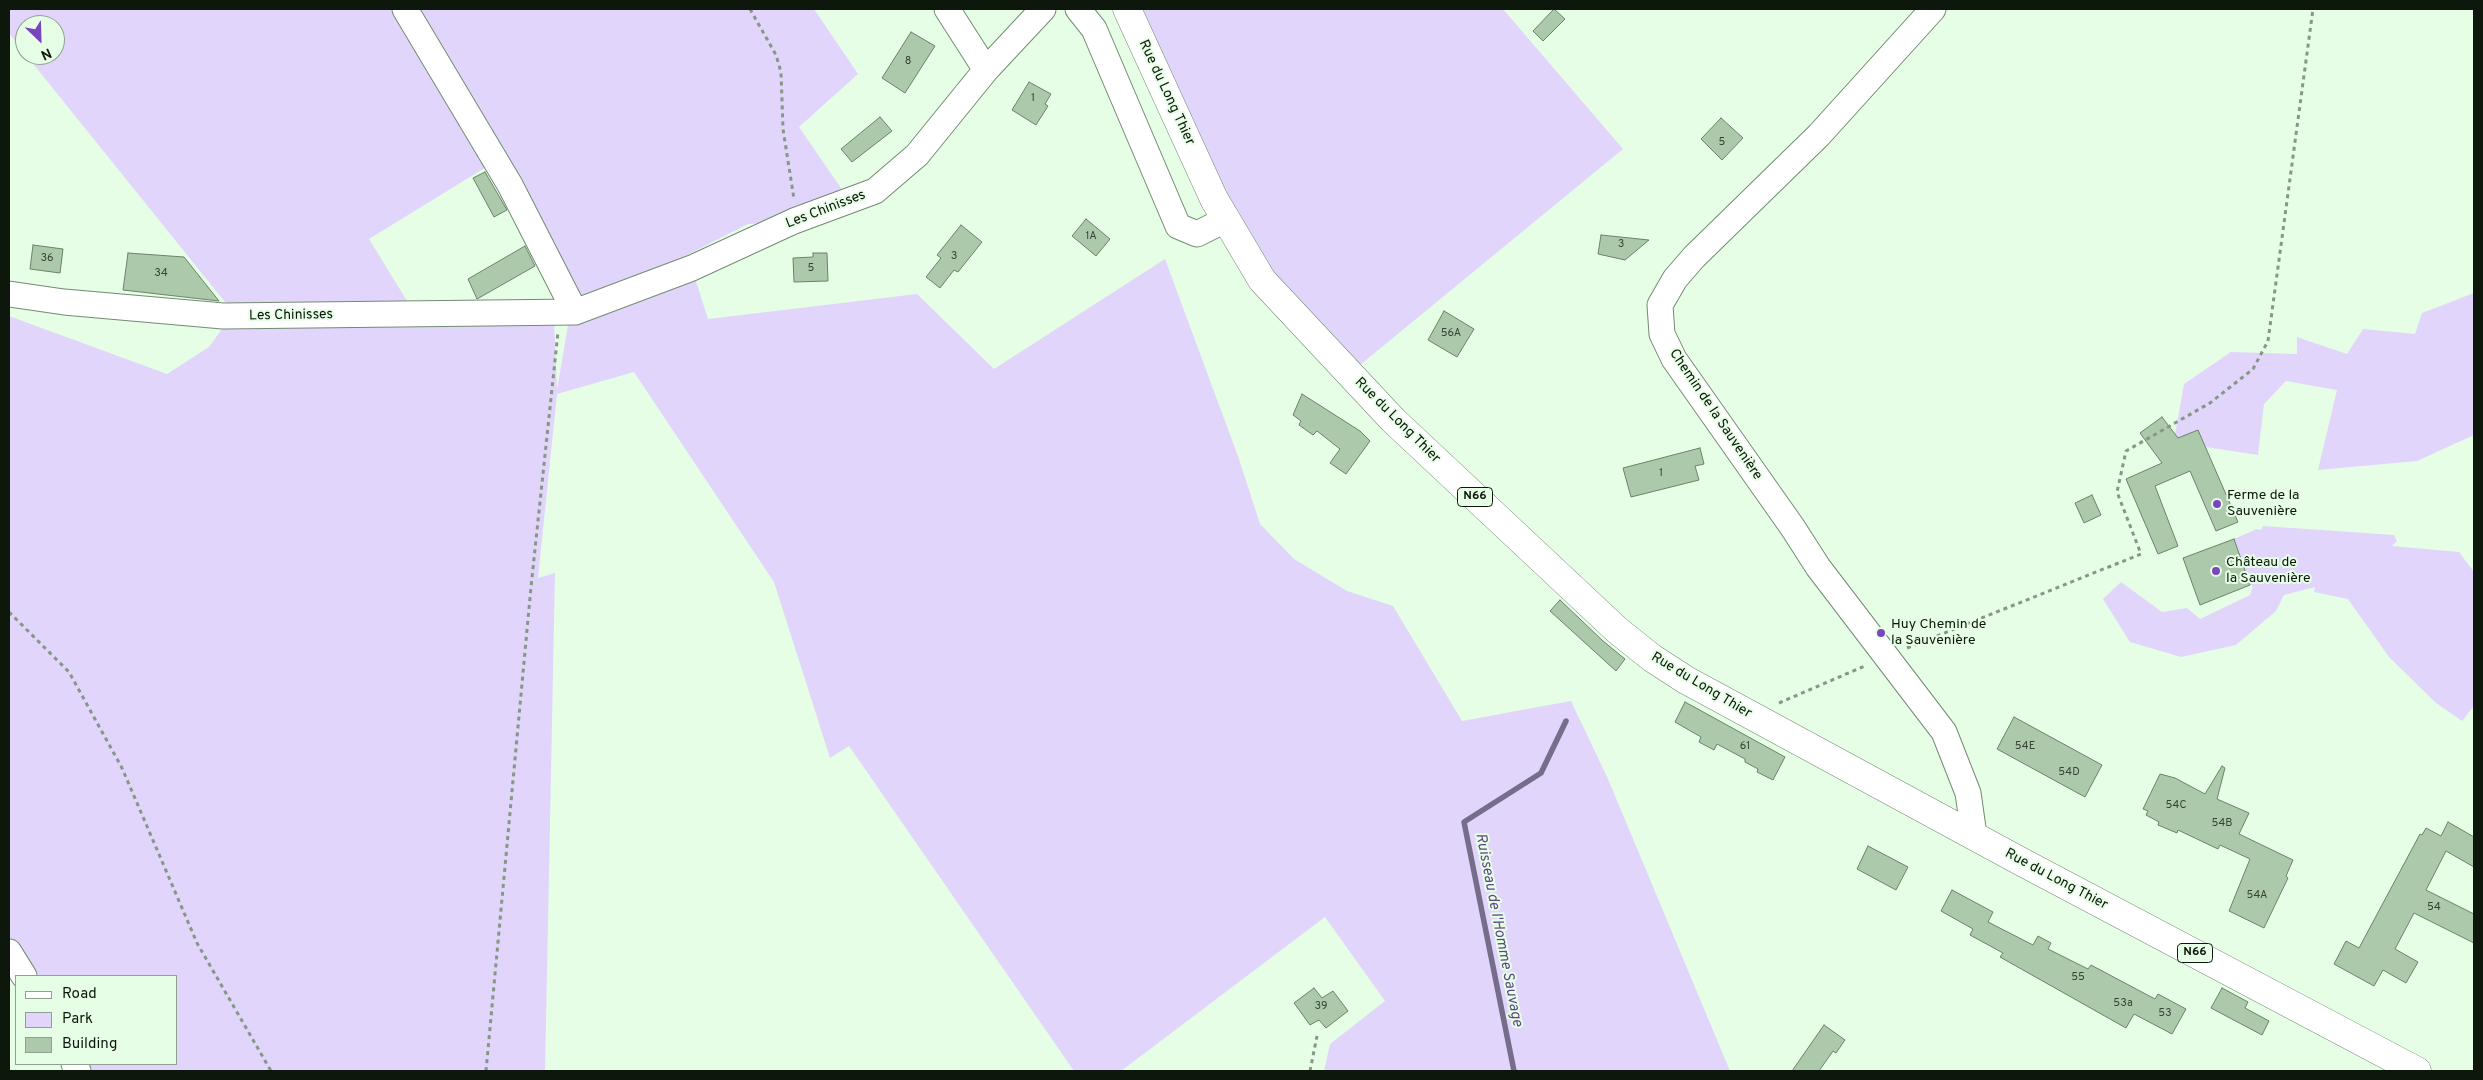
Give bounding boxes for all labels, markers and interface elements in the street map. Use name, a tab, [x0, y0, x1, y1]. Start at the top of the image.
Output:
north arrow	[15, 15, 65, 65]
street label: Rue du Long Thier	[1134, 38, 1198, 148]
text: N	[38, 43, 54, 63]
house number: 8	[905, 55, 911, 69]
house number: 1	[1031, 92, 1035, 106]
house number: 5	[1719, 136, 1725, 150]
street label: Les Chinisses	[784, 187, 868, 233]
house number: 1A	[1085, 230, 1097, 244]
house number: 3	[1618, 238, 1624, 252]
house number: 3	[951, 250, 957, 264]
house number: 36	[40, 252, 54, 266]
house number: 5	[808, 262, 814, 276]
house number: 34	[154, 267, 168, 281]
street label: Les Chinisses	[249, 307, 333, 325]
house number: 56A	[1441, 327, 1461, 341]
street label: Chemin de la Sauvenière	[1665, 346, 1765, 484]
street label: Rue du Long Thier	[1351, 375, 1443, 467]
house number: 1	[1659, 467, 1663, 481]
road number: N66	[1458, 488, 1492, 507]
place label: Ferme de la Sauvenière	[2227, 488, 2299, 520]
marker: Ferme de la Sauvenière	[2211, 498, 2223, 510]
place label: Château de la Sauvenière	[2226, 555, 2310, 588]
marker: Château de la Sauvenière	[2210, 565, 2222, 577]
place label: Huy Chemin de la Sauvenière	[1891, 617, 1986, 650]
marker: Huy Chemin de la Sauvenière	[1875, 627, 1887, 639]
street label: Rue du Long Thier	[1648, 649, 1754, 723]
house number: 61	[1740, 740, 1750, 754]
house number: 54E	[2015, 740, 2035, 754]
house number: 54D	[2058, 766, 2080, 780]
house number: 54C	[2166, 799, 2186, 813]
house number: 54B	[2211, 817, 2233, 831]
water label: Ruisseau de l'Homme Sauvage	[1470, 832, 1526, 1028]
street label: Rue du Long Thier	[2002, 846, 2110, 914]
house number: 54A	[2246, 889, 2268, 903]
house number: 54	[2427, 901, 2441, 915]
road number: N66	[2178, 944, 2212, 962]
house number: 55	[2071, 971, 2085, 985]
legend	[15, 975, 178, 1065]
text: Road	[62, 985, 97, 1004]
house number: 53a	[2113, 997, 2133, 1011]
house number: 39	[1315, 1000, 1327, 1014]
house number: 53	[2158, 1007, 2172, 1021]
text: Park	[62, 1010, 93, 1029]
text: Building	[62, 1035, 117, 1054]

